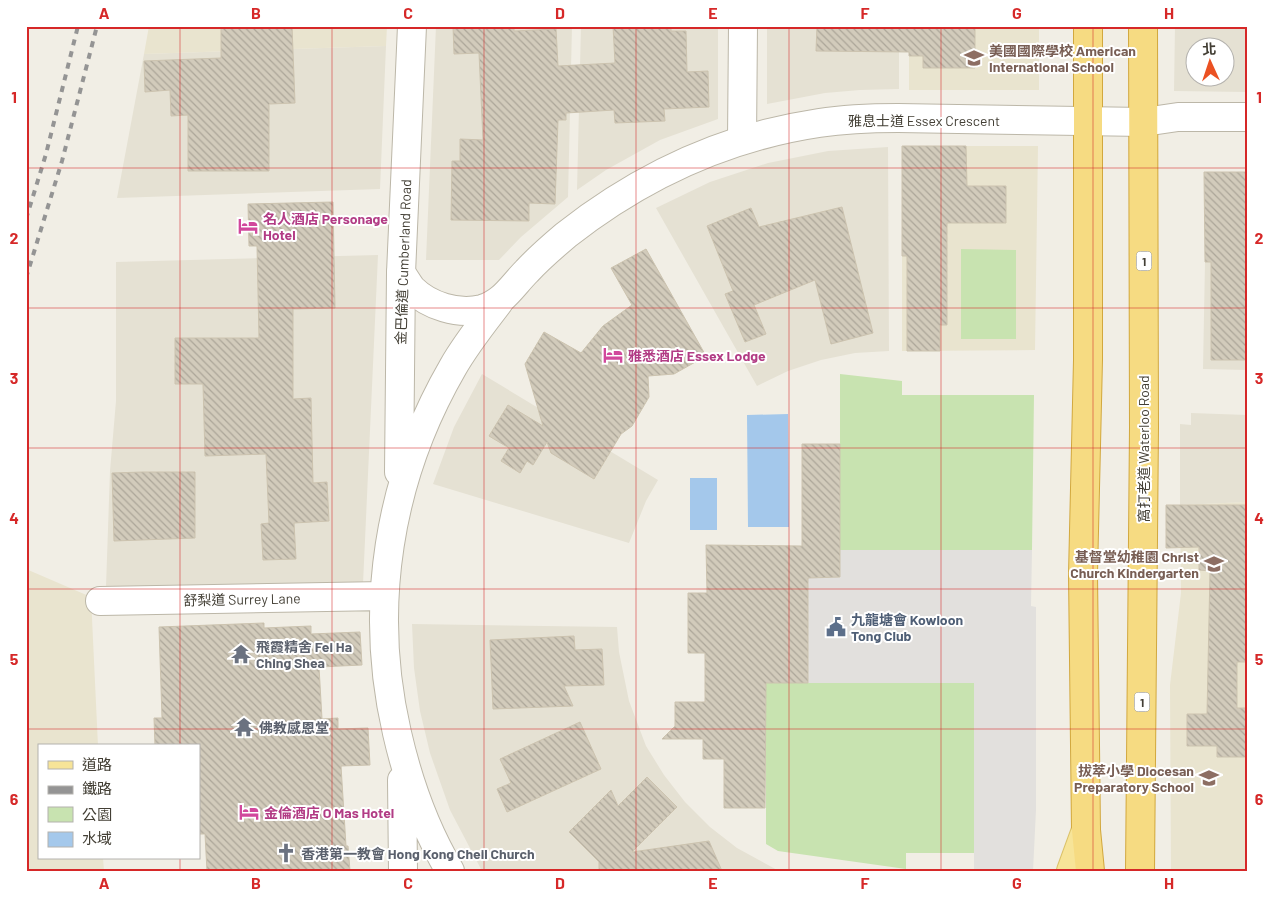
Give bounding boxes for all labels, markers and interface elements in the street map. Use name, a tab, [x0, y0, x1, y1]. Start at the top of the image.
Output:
text: A	[99, 3, 110, 22]
text: B	[251, 3, 261, 22]
text: C	[403, 3, 413, 22]
text: D	[555, 3, 565, 22]
text: E	[708, 3, 718, 22]
text: F	[861, 3, 870, 22]
text: G	[1012, 3, 1022, 22]
text: H	[1164, 3, 1174, 22]
north arrow	[1186, 38, 1236, 88]
text: 北	[1202, 40, 1217, 57]
place label: 美國國際學校 American International School	[989, 42, 1136, 75]
school or university icon: 美國國際學校 American International School	[963, 47, 985, 69]
text: 1	[11, 87, 17, 106]
text: 1	[1256, 87, 1262, 106]
street label: 雅息士道 Essex Crescent	[848, 112, 1000, 129]
street label: 金巴倫道 Cumberland Road	[392, 179, 414, 345]
place label: 名人酒店 Personage Hotel	[263, 210, 388, 243]
hotel icon: 名人酒店 Personage Hotel	[237, 215, 259, 237]
text: 2	[10, 228, 19, 247]
text: 2	[1255, 228, 1264, 247]
road number: 1	[1136, 252, 1152, 270]
hotel icon: 雅悉酒店 Essex Lodge	[602, 344, 624, 366]
place label: 雅悉酒店 Essex Lodge	[628, 347, 766, 364]
text: 3	[10, 368, 18, 387]
text: 3	[1255, 368, 1263, 387]
street label: 窩打老道 Waterloo Road	[1135, 375, 1152, 523]
text: 4	[9, 508, 19, 527]
text: 4	[1254, 508, 1264, 527]
place label: 基督堂幼稚園 Christ Church Kindergarten	[1070, 548, 1199, 581]
school or university icon: 基督堂幼稚園 Christ Church Kindergarten	[1203, 553, 1225, 575]
street label: 舒梨道 Surrey Lane	[183, 589, 301, 609]
place label: 九龍塘會 Kowloon Tong Club	[851, 611, 963, 644]
public building icon: 九龍塘會 Kowloon Tong Club	[825, 616, 847, 638]
place label: 飛霞精舍 Fei Ha Ching Shea	[256, 638, 352, 671]
temple icon: 飛霞精舍 Fei Ha Ching Shea	[230, 643, 252, 665]
text: 5	[10, 649, 19, 668]
text: 5	[1255, 649, 1264, 668]
road number: 1	[1134, 692, 1150, 712]
temple icon: 佛教感恩堂	[233, 716, 255, 738]
place label: 佛教感恩堂	[259, 719, 329, 736]
legend	[38, 744, 200, 860]
text: 道路	[82, 755, 112, 773]
place label: 拔萃小學 Diocesan Preparatory School	[1074, 762, 1194, 795]
school or university icon: 拔萃小學 Diocesan Preparatory School	[1198, 767, 1220, 789]
text: 鐵路	[82, 779, 112, 797]
text: 6	[10, 789, 19, 808]
text: 6	[1255, 789, 1264, 808]
hotel icon: 金倫酒店 O Mas Hotel	[238, 801, 260, 823]
place label: 金倫酒店 O Mas Hotel	[264, 804, 394, 821]
text: 公園	[82, 805, 112, 823]
text: 水域	[82, 829, 112, 847]
church icon: 香港第一教會 Hong Kong Cheil Church	[275, 842, 297, 864]
place label: 香港第一教會 Hong Kong Cheil Church	[301, 845, 535, 862]
text: A	[99, 873, 110, 892]
text: B	[251, 873, 261, 892]
text: C	[403, 873, 413, 892]
text: D	[555, 873, 565, 892]
text: E	[708, 873, 718, 892]
text: F	[861, 873, 870, 892]
text: G	[1012, 873, 1022, 892]
text: H	[1164, 873, 1174, 892]

